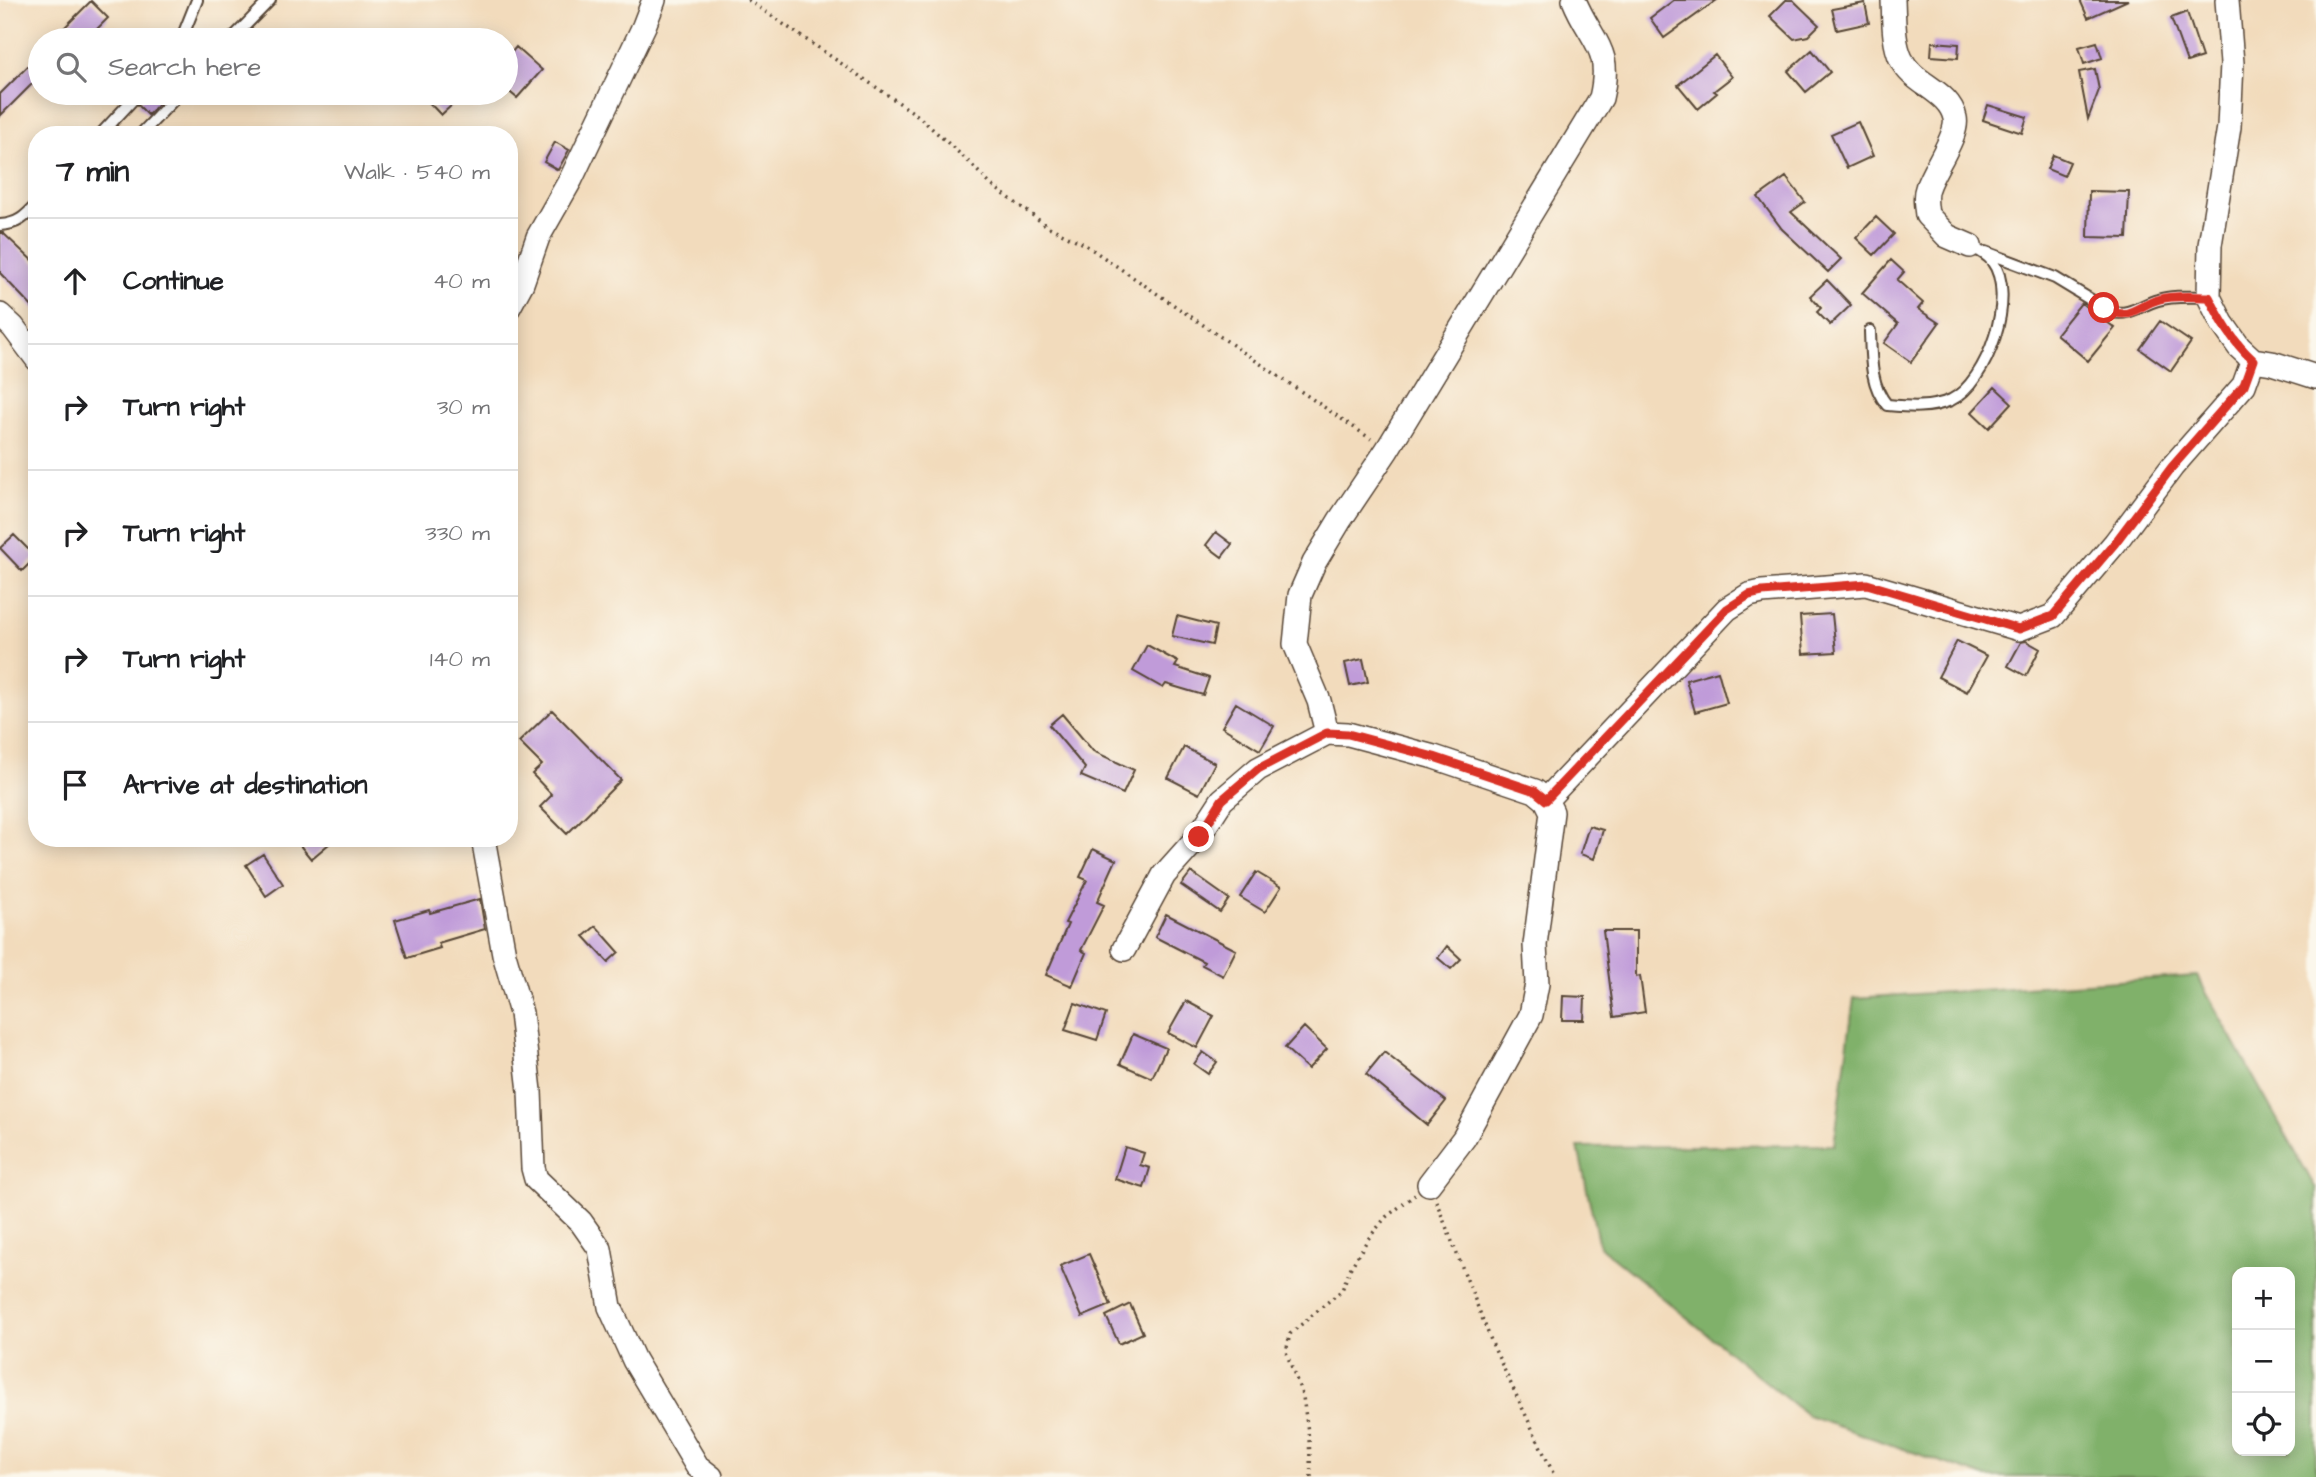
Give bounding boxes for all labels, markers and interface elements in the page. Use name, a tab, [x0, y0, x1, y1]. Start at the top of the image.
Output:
search box	[28, 28, 518, 105]
icon: search	[52, 48, 90, 86]
text: Search here	[108, 49, 261, 85]
text: 7 min	[56, 151, 129, 193]
text: Walk · 540 m	[344, 156, 490, 188]
icon: ahead	[56, 262, 94, 300]
text: Continue	[123, 263, 224, 299]
text: 40 m	[433, 265, 490, 297]
route start	[2088, 292, 2119, 323]
icon: right	[56, 388, 94, 426]
text: Turn right	[123, 389, 245, 425]
text: 30 m	[437, 391, 490, 423]
icon: right	[56, 514, 94, 552]
text: Turn right	[123, 515, 245, 551]
text: 330 m	[425, 517, 490, 549]
icon: right	[56, 640, 94, 678]
text: Turn right	[123, 641, 245, 677]
text: 140 m	[430, 643, 490, 675]
icon: arrive	[56, 766, 94, 804]
text: Arrive at destination	[123, 767, 368, 803]
route end	[1183, 821, 1214, 852]
map controls	[2232, 1267, 2295, 1456]
button: +	[2232, 1267, 2295, 1330]
button: −	[2232, 1330, 2295, 1393]
button: locate	[2232, 1393, 2295, 1456]

